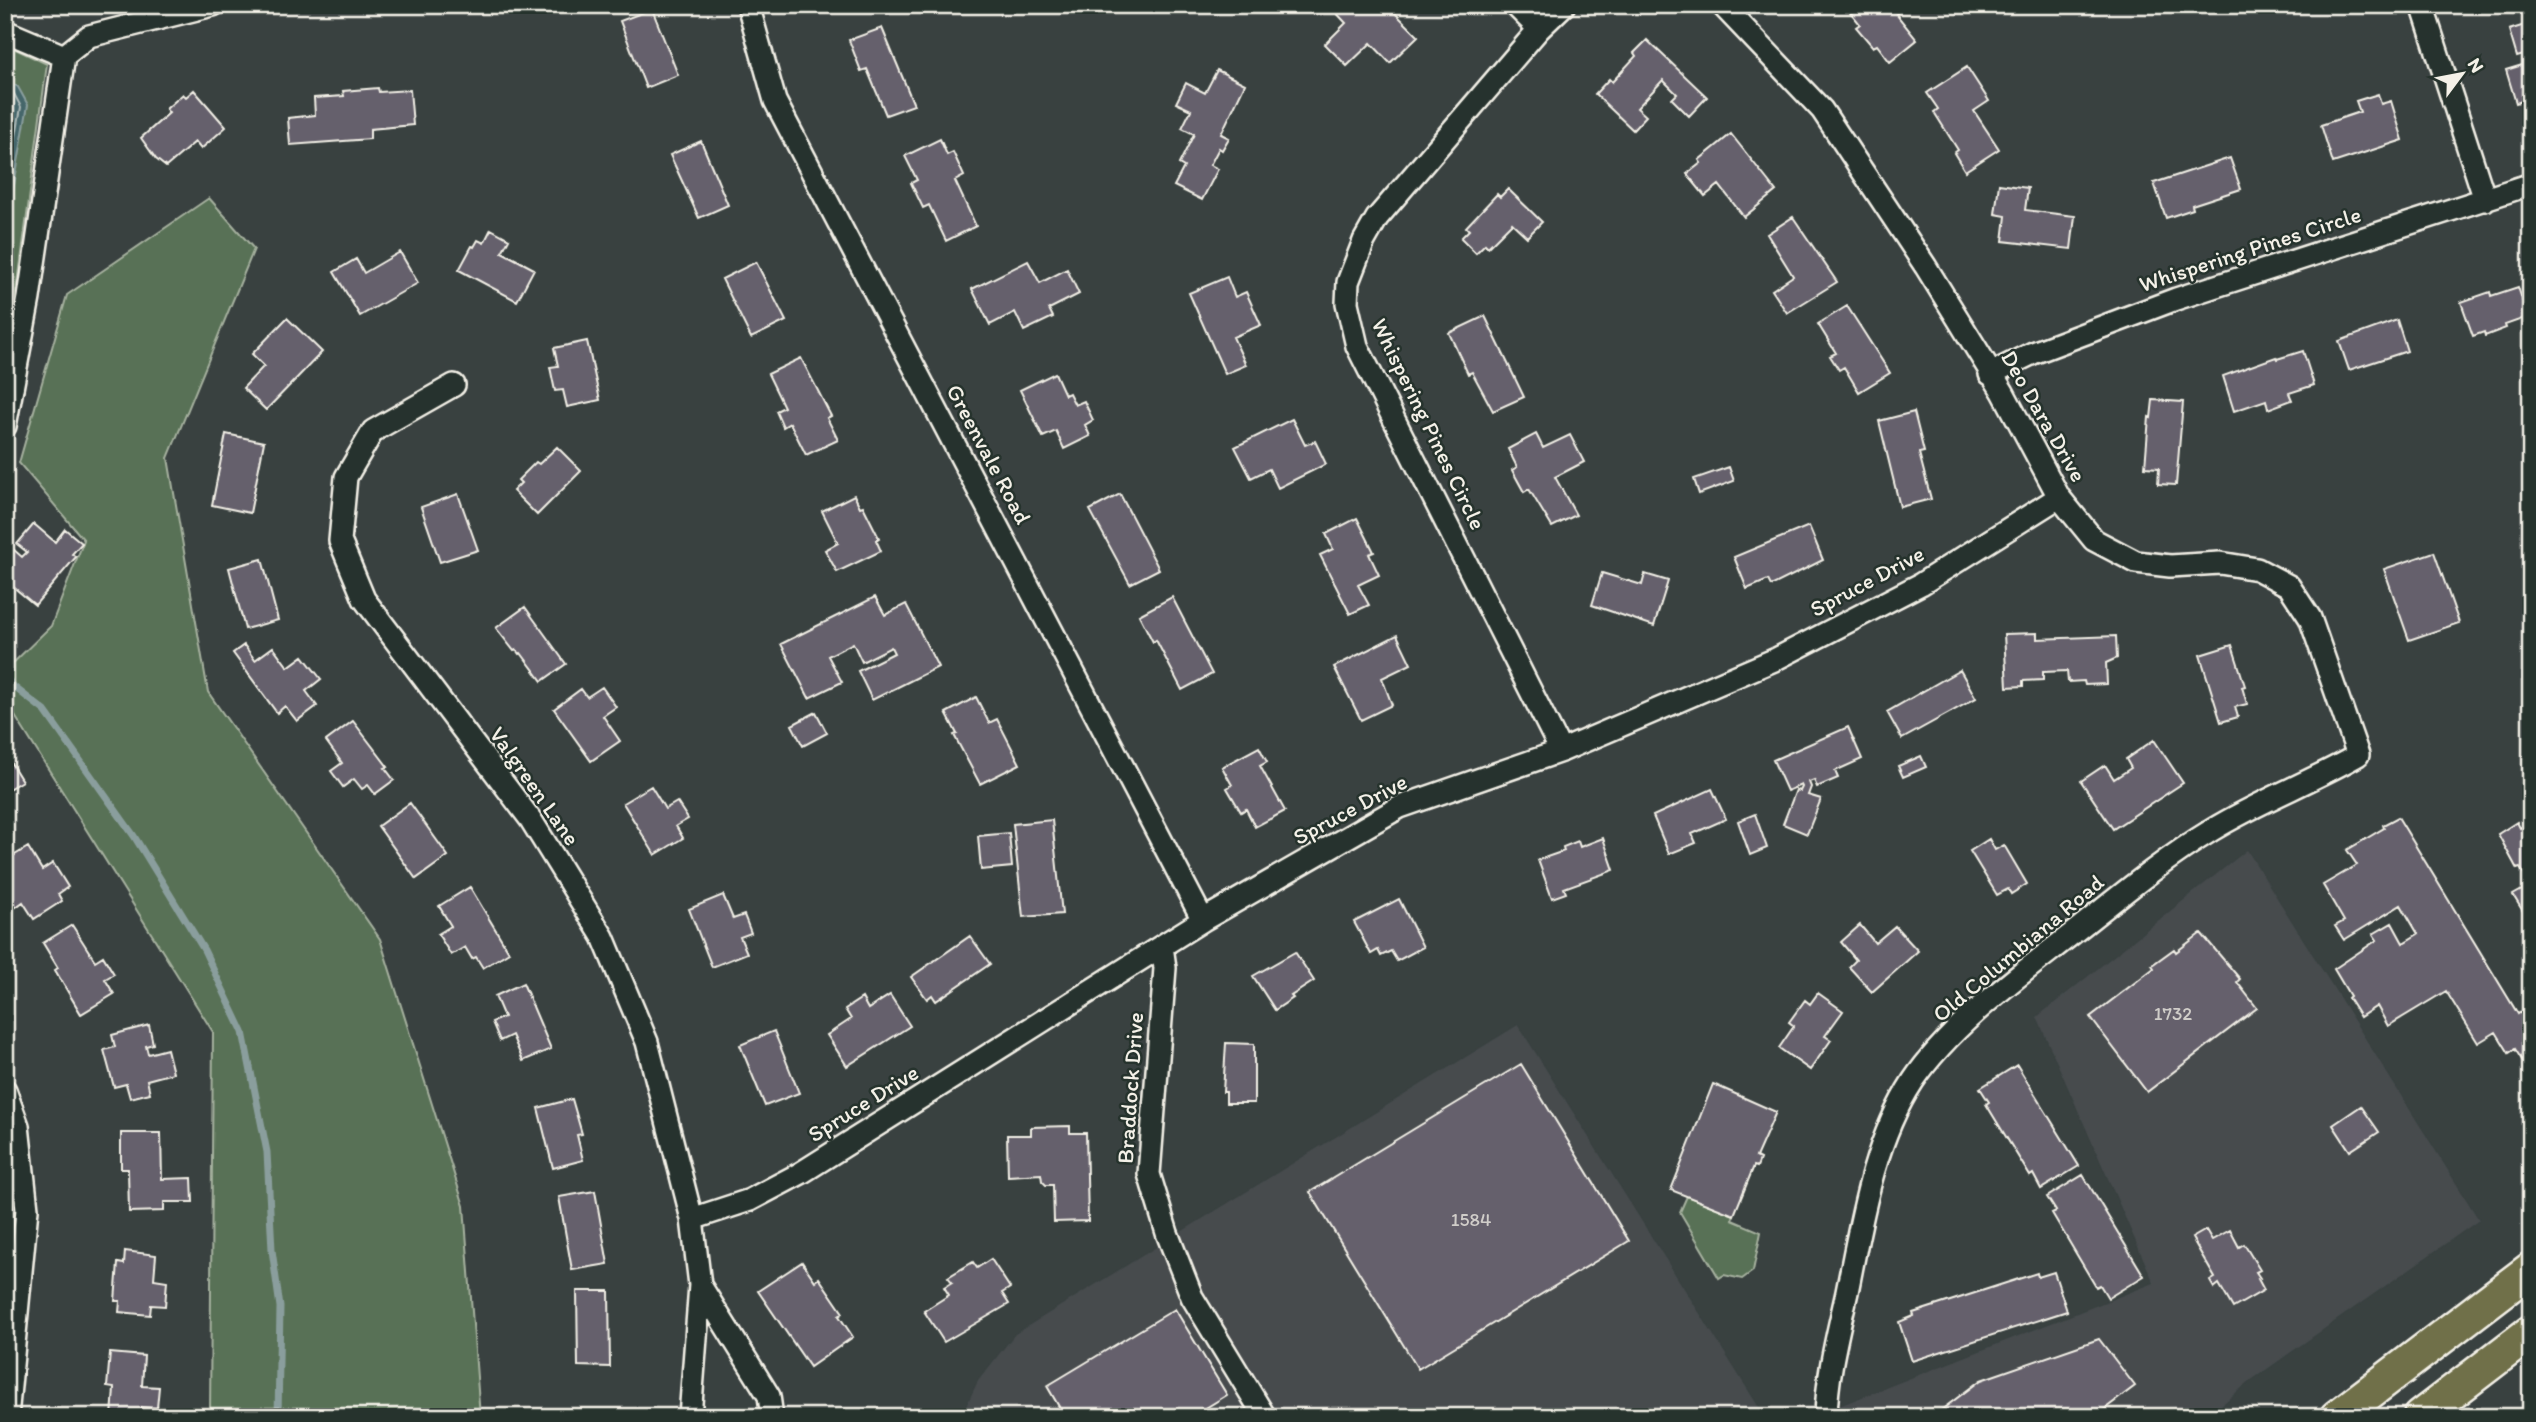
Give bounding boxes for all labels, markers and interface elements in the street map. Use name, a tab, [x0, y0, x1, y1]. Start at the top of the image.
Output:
north arrow	[2428, 38, 2498, 108]
text: N	[2463, 54, 2489, 77]
street label: Whispering Pines Circle	[2135, 200, 2365, 298]
street label: Whispering Pines Circle	[1366, 314, 1492, 534]
street label: Deo Dara Drive	[1995, 345, 2093, 487]
street label: Greenvale Road	[940, 379, 1038, 529]
street label: Spruce Drive	[1805, 539, 1929, 623]
street label: Valgreen Lane	[484, 721, 586, 851]
street label: Spruce Drive	[1288, 767, 1412, 851]
street label: Old Columbiana Road	[1927, 868, 2110, 1028]
house number: 1732	[2154, 1002, 2192, 1025]
street label: Braddock Drive	[1111, 1011, 1149, 1165]
street label: Spruce Drive	[802, 1058, 924, 1148]
house number: 1584	[1451, 1208, 1491, 1231]

